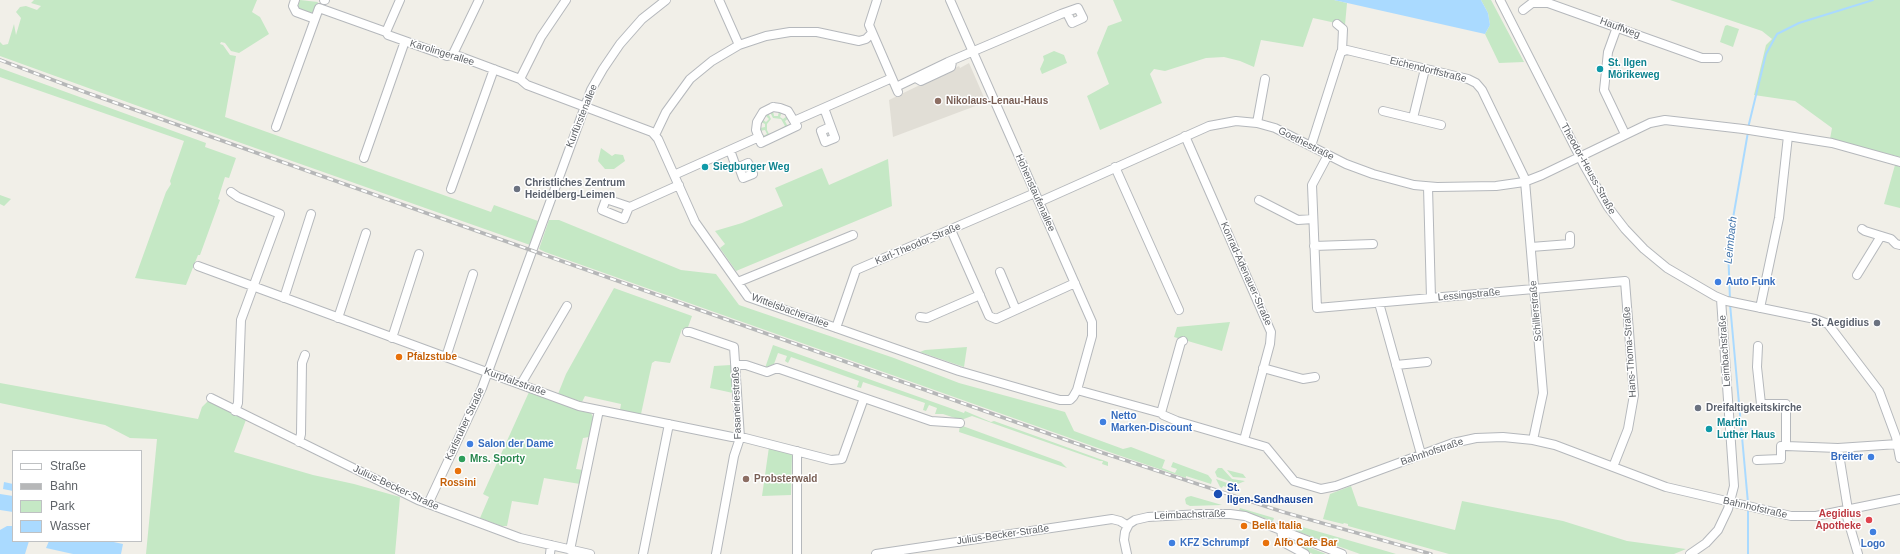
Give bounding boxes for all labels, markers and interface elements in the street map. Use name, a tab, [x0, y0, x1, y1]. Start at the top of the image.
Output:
street label: Hauffweg	[1598, 15, 1642, 41]
street label: Karolingerallee	[408, 38, 476, 68]
street label: Eichendorffstraße	[1388, 55, 1468, 85]
place label: St. Ilgen Mörikeweg	[1608, 57, 1660, 80]
marker: St. Ilgen Mörikeweg	[1595, 64, 1605, 74]
street label: Kurfürstenallee	[564, 83, 600, 149]
place label: Nikolaus-Lenau-Haus	[946, 95, 1048, 107]
marker: Nikolaus-Lenau-Haus	[933, 96, 943, 106]
street label: Theodor-Heuss-Straße	[1558, 121, 1618, 217]
street label: Goethestraße	[1276, 125, 1336, 163]
street label: Hohenstaufenallee	[1013, 152, 1057, 234]
place label: Siegburger Weg	[713, 161, 789, 173]
marker: Siegburger Weg	[700, 162, 710, 172]
place label: Christliches Zentrum Heidelberg-Leimen	[525, 177, 625, 200]
marker: Christliches Zentrum Heidelberg-Leimen	[512, 184, 522, 194]
water label: Leimbach	[1722, 216, 1740, 264]
street label: Konrad-Adenauer-Straße	[1218, 220, 1274, 328]
street label: Karl-Theodor-Straße	[873, 221, 963, 267]
place label: Auto Funk	[1726, 276, 1775, 288]
marker: Auto Funk	[1713, 277, 1723, 287]
street label: Schillerstraße	[1527, 280, 1545, 342]
street label: Lessingstraße	[1437, 286, 1501, 304]
street label: Wittelsbacherallee	[750, 291, 830, 331]
street label: Hans-Thoma-Straße	[1621, 306, 1639, 398]
street label: Leimbachstraße	[1717, 315, 1733, 387]
place label: St. Aegidius	[1811, 317, 1869, 329]
marker: St. Aegidius	[1872, 318, 1882, 328]
place label: Pfalzstube	[407, 351, 457, 363]
marker: Pfalzstube	[394, 352, 404, 362]
street label: Kurpfalzstraße	[482, 365, 548, 399]
street label: Fasaneriestraße	[730, 366, 744, 440]
street label: Karlsruher Straße	[443, 386, 487, 462]
place label: Dreifaltigkeitskirche	[1706, 402, 1802, 414]
marker: Dreifaltigkeitskirche	[1693, 403, 1703, 413]
place label: Netto Marken-Discount	[1111, 410, 1192, 434]
marker: Netto Marken-Discount	[1098, 417, 1108, 427]
place label: Martin Luther Haus	[1717, 417, 1775, 440]
marker: Martin Luther Haus	[1704, 424, 1714, 434]
street label: Bahnhofstraße	[1399, 436, 1465, 468]
place label: Salon der Dame	[478, 438, 554, 450]
marker: Salon der Dame	[465, 439, 475, 449]
legend	[12, 450, 142, 542]
place label: Breiter	[1831, 451, 1863, 463]
marker: Breiter	[1866, 452, 1876, 462]
place label: Mrs. Sporty	[470, 453, 525, 465]
marker: Mrs. Sporty	[457, 454, 467, 464]
text: Straße	[50, 459, 86, 473]
street label: Julius-Becker-Straße	[351, 463, 441, 513]
marker: Rossini	[453, 466, 463, 476]
place label: Probsterwald	[754, 473, 817, 485]
marker: Probsterwald	[741, 474, 751, 484]
place label: Rossini	[440, 477, 476, 489]
text: Bahn	[50, 479, 78, 493]
place label: St. Ilgen-Sandhausen	[1227, 482, 1313, 506]
marker: St. Ilgen-Sandhausen	[1212, 488, 1224, 500]
street label: Bahnhofstraße	[1722, 495, 1788, 521]
text: Park	[50, 499, 75, 513]
street label: Leimbachstraße	[1154, 508, 1226, 522]
place label: Aegidius Apotheke	[1815, 508, 1861, 532]
marker: Aegidius Apotheke	[1864, 515, 1874, 525]
text: Wasser	[50, 519, 90, 533]
place label: Bella Italia	[1252, 520, 1301, 532]
marker: Bella Italia	[1239, 521, 1249, 531]
street label: Julius-Becker-Straße	[956, 523, 1050, 547]
marker: Logo	[1868, 527, 1878, 537]
place label: KFZ Schrumpf	[1180, 537, 1249, 549]
place label: Alfo Cafe Bar	[1274, 537, 1337, 549]
marker: KFZ Schrumpf	[1167, 538, 1177, 548]
marker: Alfo Cafe Bar	[1261, 538, 1271, 548]
place label: Logo	[1861, 538, 1885, 550]

